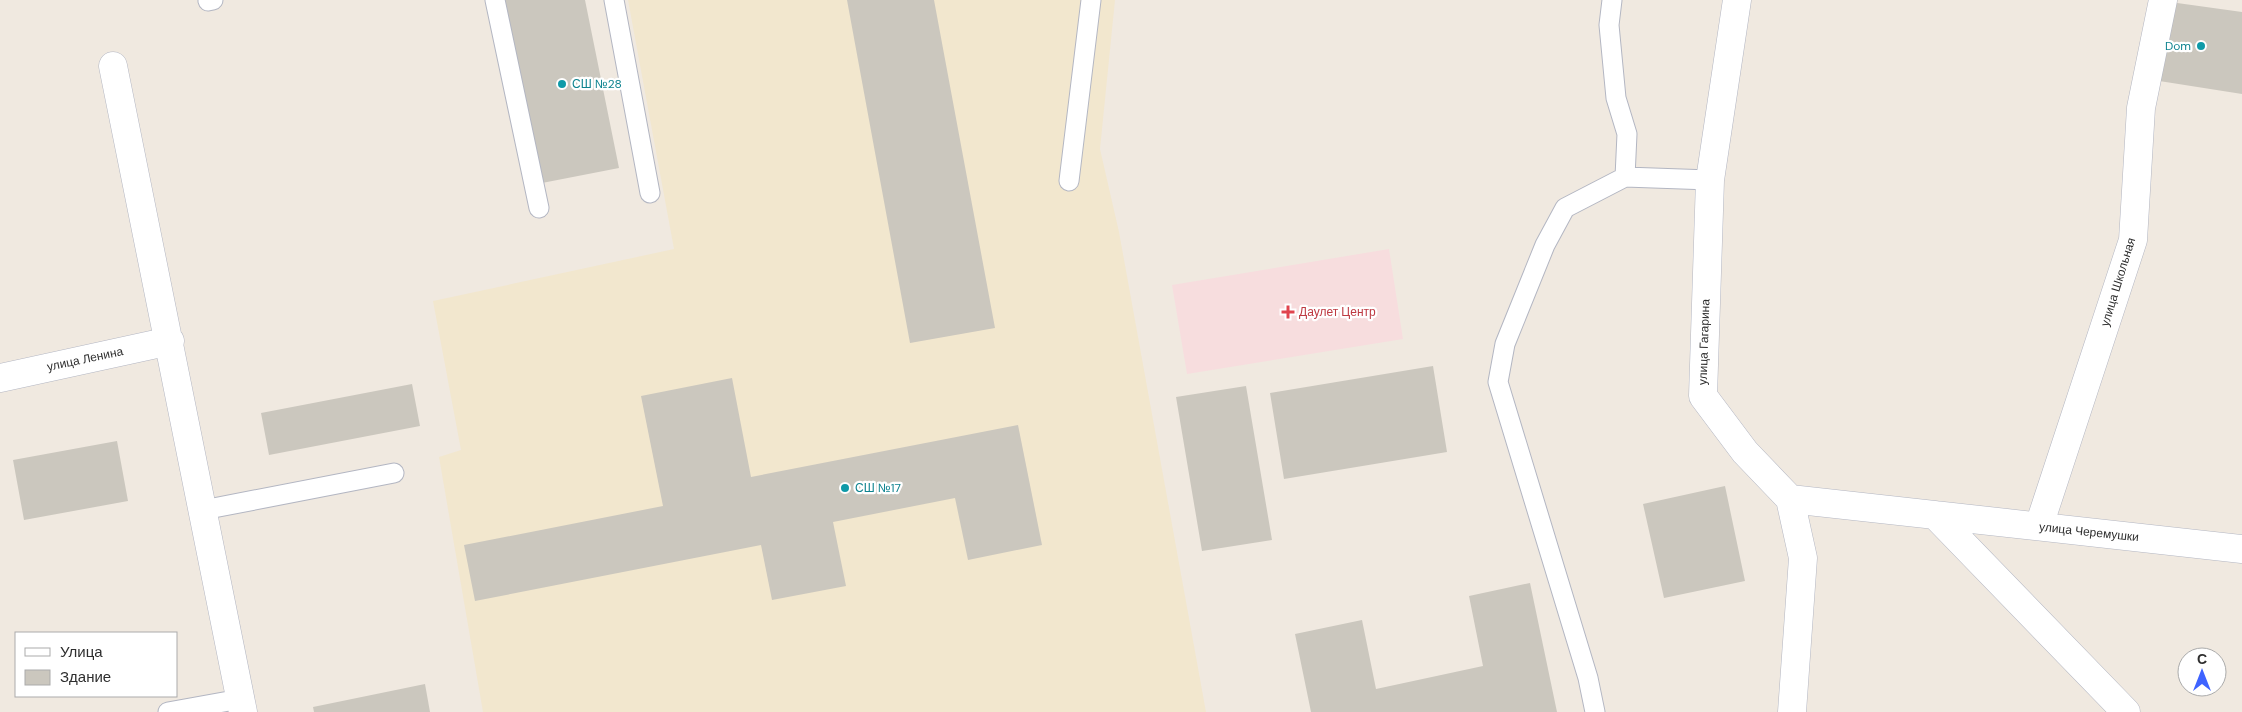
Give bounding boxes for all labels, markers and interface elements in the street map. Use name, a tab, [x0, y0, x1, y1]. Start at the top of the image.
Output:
place label: Dom	[2165, 38, 2191, 54]
marker: Dom	[2195, 40, 2207, 52]
place label: СШ №28	[572, 76, 622, 92]
marker: СШ №28	[556, 78, 568, 90]
street label: улица Школьная	[2097, 236, 2139, 328]
street label: улица Гагарина	[1695, 298, 1714, 385]
place label: Даулет Центр	[1299, 304, 1376, 320]
marker: Даулет Центр	[1281, 305, 1295, 319]
street label: улица Ленина	[45, 343, 125, 375]
place label: СШ №17	[855, 480, 901, 496]
marker: СШ №17	[839, 482, 851, 494]
street label: улица Черемушки	[2038, 519, 2140, 545]
legend	[15, 632, 178, 697]
text: Улица	[60, 642, 103, 662]
north arrow	[2177, 647, 2227, 697]
text: С	[2197, 650, 2207, 668]
text: Здание	[60, 667, 111, 687]

